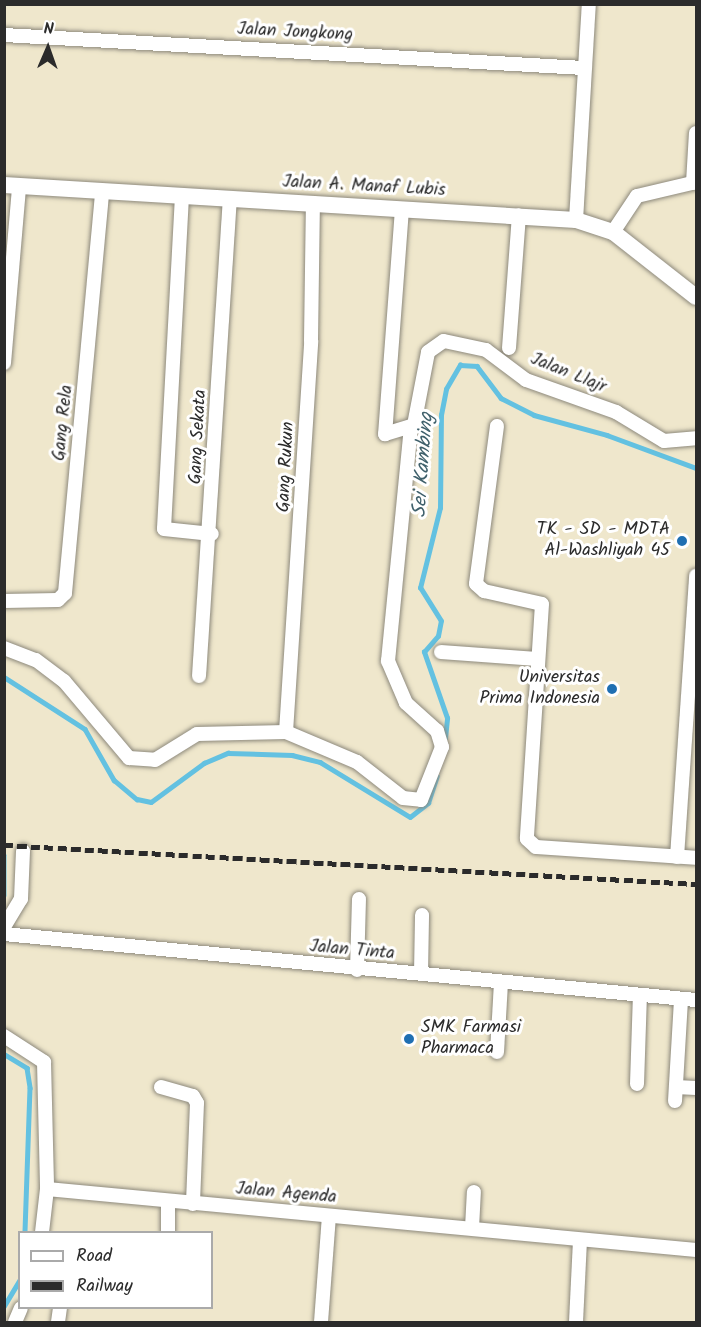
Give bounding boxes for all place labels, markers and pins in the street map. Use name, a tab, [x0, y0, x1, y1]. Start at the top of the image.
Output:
place label: TK - SD - MDTA Al-Washliyah 45	[537, 520, 670, 562]
marker: TK - SD - MDTA Al-Washliyah 45	[675, 534, 689, 548]
place label: Universitas Prima Indonesia	[480, 668, 600, 710]
marker: Universitas Prima Indonesia	[605, 682, 619, 696]
place label: SMK Farmasi Pharmaca	[421, 1018, 521, 1060]
marker: SMK Farmasi Pharmaca	[402, 1032, 416, 1046]

